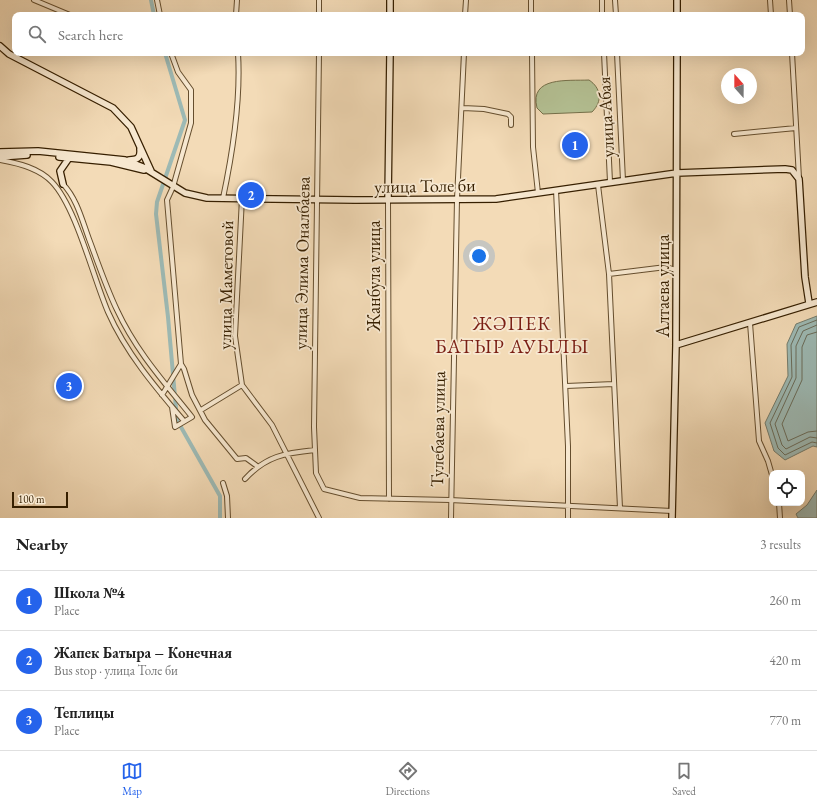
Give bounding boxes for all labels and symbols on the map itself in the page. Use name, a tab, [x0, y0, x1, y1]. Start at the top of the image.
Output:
north arrow	[721, 68, 757, 104]
street label: улица Абая	[592, 76, 619, 158]
pin: 1	[562, 130, 588, 160]
street label: улица Толе би	[374, 173, 476, 198]
street label: улица Элима Оналбаева	[288, 175, 315, 350]
pin: 2	[238, 180, 264, 210]
street label: улица Маметовой	[213, 220, 238, 350]
street label: Жанбула улица	[362, 220, 385, 333]
street label: Алтаева улица	[651, 234, 674, 339]
your location	[469, 246, 489, 266]
district label: ЖӘПЕК БАТЫР АУЫЛЫ	[435, 310, 589, 359]
street label: Тулебаева улица	[425, 370, 450, 487]
pin: 3	[56, 371, 82, 401]
scale bar	[12, 490, 68, 509]

